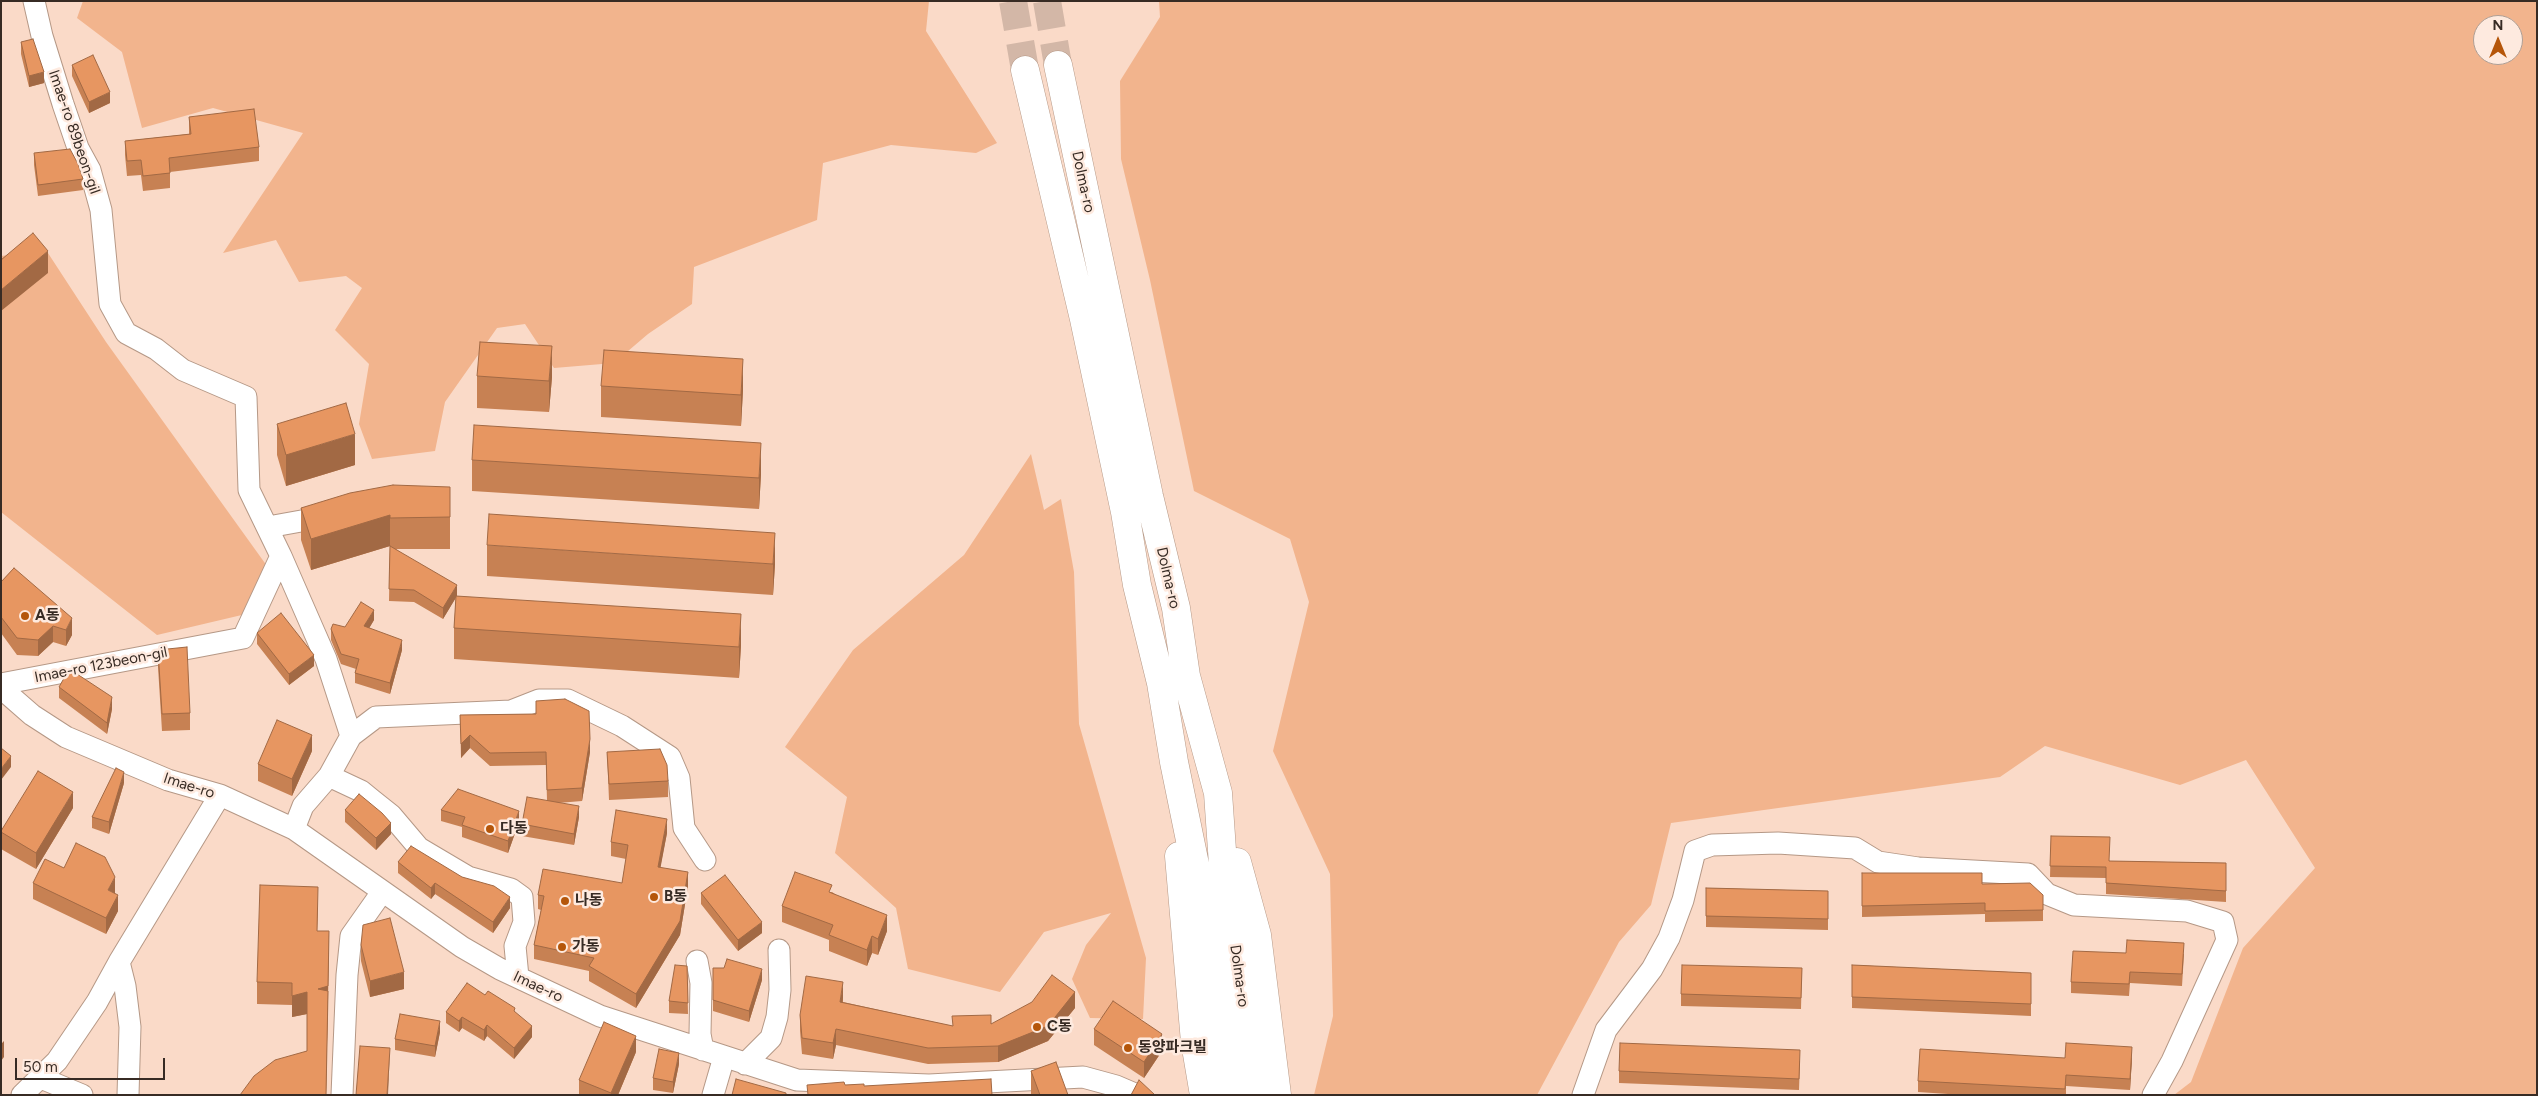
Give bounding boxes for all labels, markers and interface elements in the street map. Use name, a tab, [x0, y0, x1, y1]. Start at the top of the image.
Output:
north arrow	[2473, 15, 2523, 65]
text: N	[2493, 17, 2503, 34]
street label: Imae-ro 89beon-gil	[44, 68, 104, 196]
street label: Dolma-ro	[1068, 149, 1098, 215]
street label: Dolma-ro	[1152, 545, 1184, 611]
place label: A동	[35, 607, 60, 625]
marker: A동	[19, 610, 31, 622]
street label: Imae-ro 123beon-gil	[33, 643, 169, 687]
street label: Imae-ro	[161, 769, 217, 803]
place label: 다동	[500, 820, 528, 838]
marker: 다동	[484, 823, 496, 835]
place label: B동	[664, 888, 687, 906]
marker: B동	[648, 891, 660, 903]
place label: 나동	[575, 892, 603, 910]
marker: 나동	[559, 895, 571, 907]
place label: 가동	[572, 938, 600, 956]
marker: 가동	[556, 941, 568, 953]
street label: Dolma-ro	[1226, 944, 1252, 1008]
street label: Imae-ro	[510, 968, 566, 1006]
place label: C동	[1047, 1018, 1072, 1036]
marker: C동	[1031, 1021, 1043, 1033]
place label: 동양파크빌	[1138, 1039, 1207, 1057]
marker: 동양파크빌	[1122, 1042, 1134, 1054]
scale bar	[18, 1048, 168, 1080]
text: 50 m	[23, 1058, 58, 1076]

